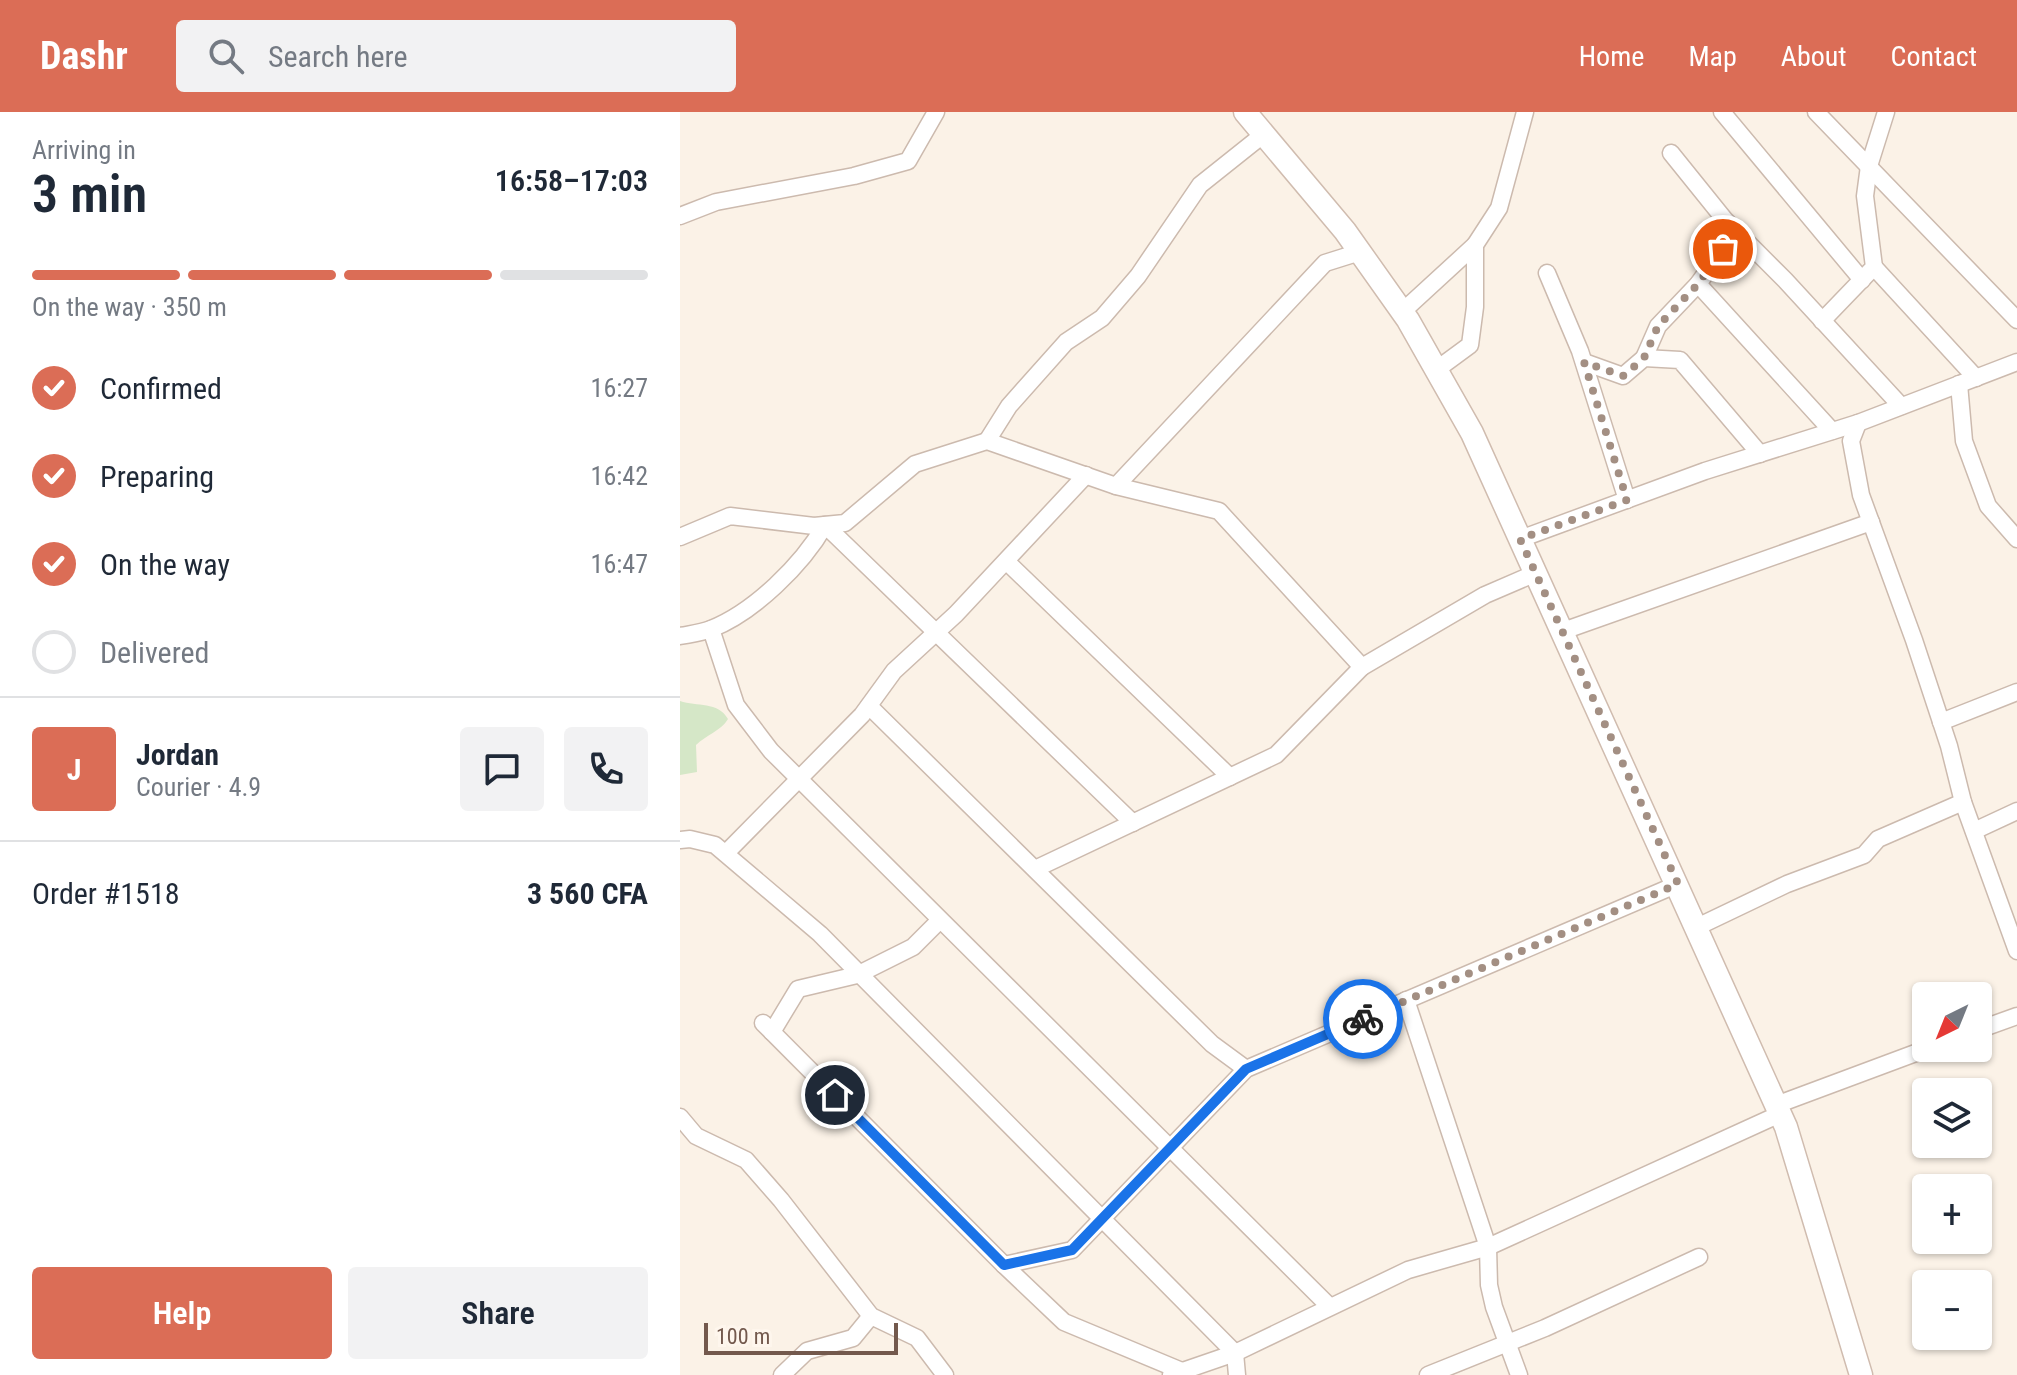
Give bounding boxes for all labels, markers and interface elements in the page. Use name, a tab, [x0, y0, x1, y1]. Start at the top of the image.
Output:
search box	[176, 20, 736, 92]
text: Dashr	[40, 34, 128, 78]
icon: search	[204, 34, 248, 78]
text: Search here	[268, 39, 407, 74]
text: Home	[1579, 40, 1644, 73]
text: Map	[1688, 40, 1737, 73]
text: About	[1781, 40, 1847, 73]
text: Contact	[1891, 40, 1977, 73]
text: Arriving in	[32, 135, 136, 165]
text: 16:58–17:03	[495, 163, 648, 198]
text: 3 min	[32, 164, 147, 225]
pin	[1689, 215, 1757, 283]
icon: bag	[1701, 227, 1745, 271]
text: On the way · 350 m	[32, 292, 227, 322]
icon: check	[32, 366, 76, 410]
text: Confirmed	[100, 371, 222, 406]
text: 16:27	[591, 373, 648, 403]
icon: check	[32, 454, 76, 498]
text: Preparing	[100, 459, 214, 494]
text: 16:42	[591, 461, 648, 491]
icon: check	[32, 542, 76, 586]
text: On the way	[100, 547, 230, 582]
text: 16:47	[591, 549, 648, 579]
text: Delivered	[100, 635, 209, 670]
button: chat	[460, 727, 544, 811]
button: phone	[564, 727, 648, 811]
text: Jordan	[136, 737, 219, 772]
text: J	[67, 752, 81, 787]
text: Courier · 4.9	[136, 772, 261, 802]
text: Order #1518	[32, 876, 180, 911]
text: 3 560 CFA	[527, 876, 648, 911]
courier	[1323, 979, 1403, 1059]
north arrow	[1912, 982, 1992, 1062]
map controls	[1912, 982, 1992, 1350]
icon: bike	[1341, 997, 1385, 1041]
pin	[801, 1061, 869, 1129]
icon: home	[813, 1073, 857, 1117]
button: layers	[1912, 1078, 1992, 1158]
button: +	[1912, 1174, 1992, 1254]
button: Help	[32, 1267, 332, 1359]
button: Share	[348, 1267, 648, 1359]
button: −	[1912, 1270, 1992, 1350]
scale bar	[704, 1319, 898, 1355]
text: 100 m	[716, 1324, 770, 1349]

